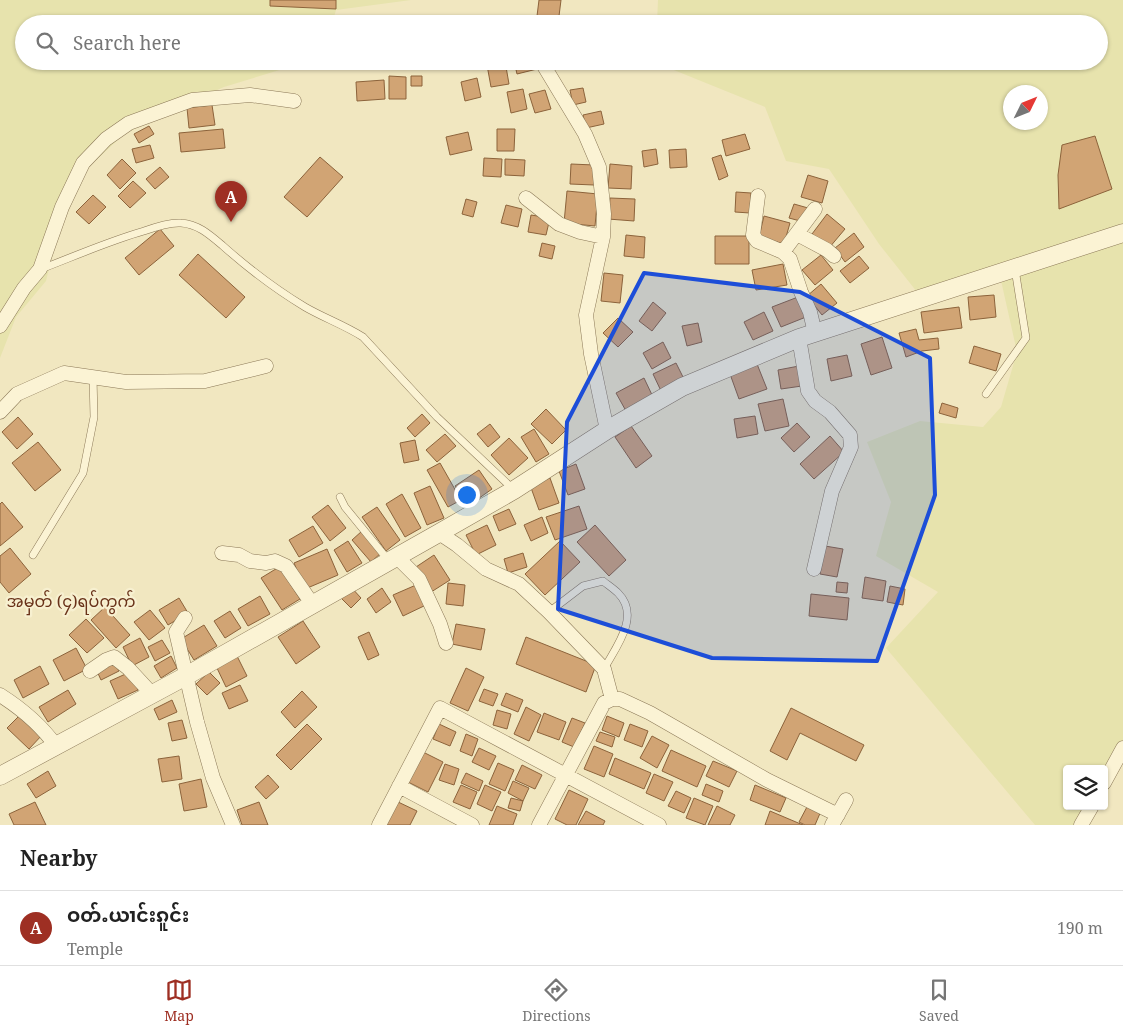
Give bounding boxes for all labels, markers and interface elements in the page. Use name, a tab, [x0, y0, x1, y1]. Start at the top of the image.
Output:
search box	[15, 15, 1108, 70]
icon: search	[33, 29, 61, 57]
text: Search here	[73, 30, 181, 56]
north arrow	[1003, 85, 1048, 130]
pin: A	[215, 181, 247, 222]
your location	[454, 482, 480, 508]
district label: အမှတ် (၄)ရပ်ကွက်	[7, 590, 135, 616]
map controls	[1063, 765, 1108, 810]
button: layers	[1063, 765, 1108, 810]
text: Nearby	[20, 844, 98, 872]
text: ဝတ်ႉယၢင်းၵူင်း	[67, 902, 189, 928]
text: A	[30, 917, 42, 939]
text: 190 m	[1057, 917, 1103, 939]
text: Temple	[67, 938, 123, 960]
tab: Map	[164, 976, 194, 1025]
tab: Directions	[522, 976, 591, 1025]
tab: Saved	[919, 976, 959, 1025]

